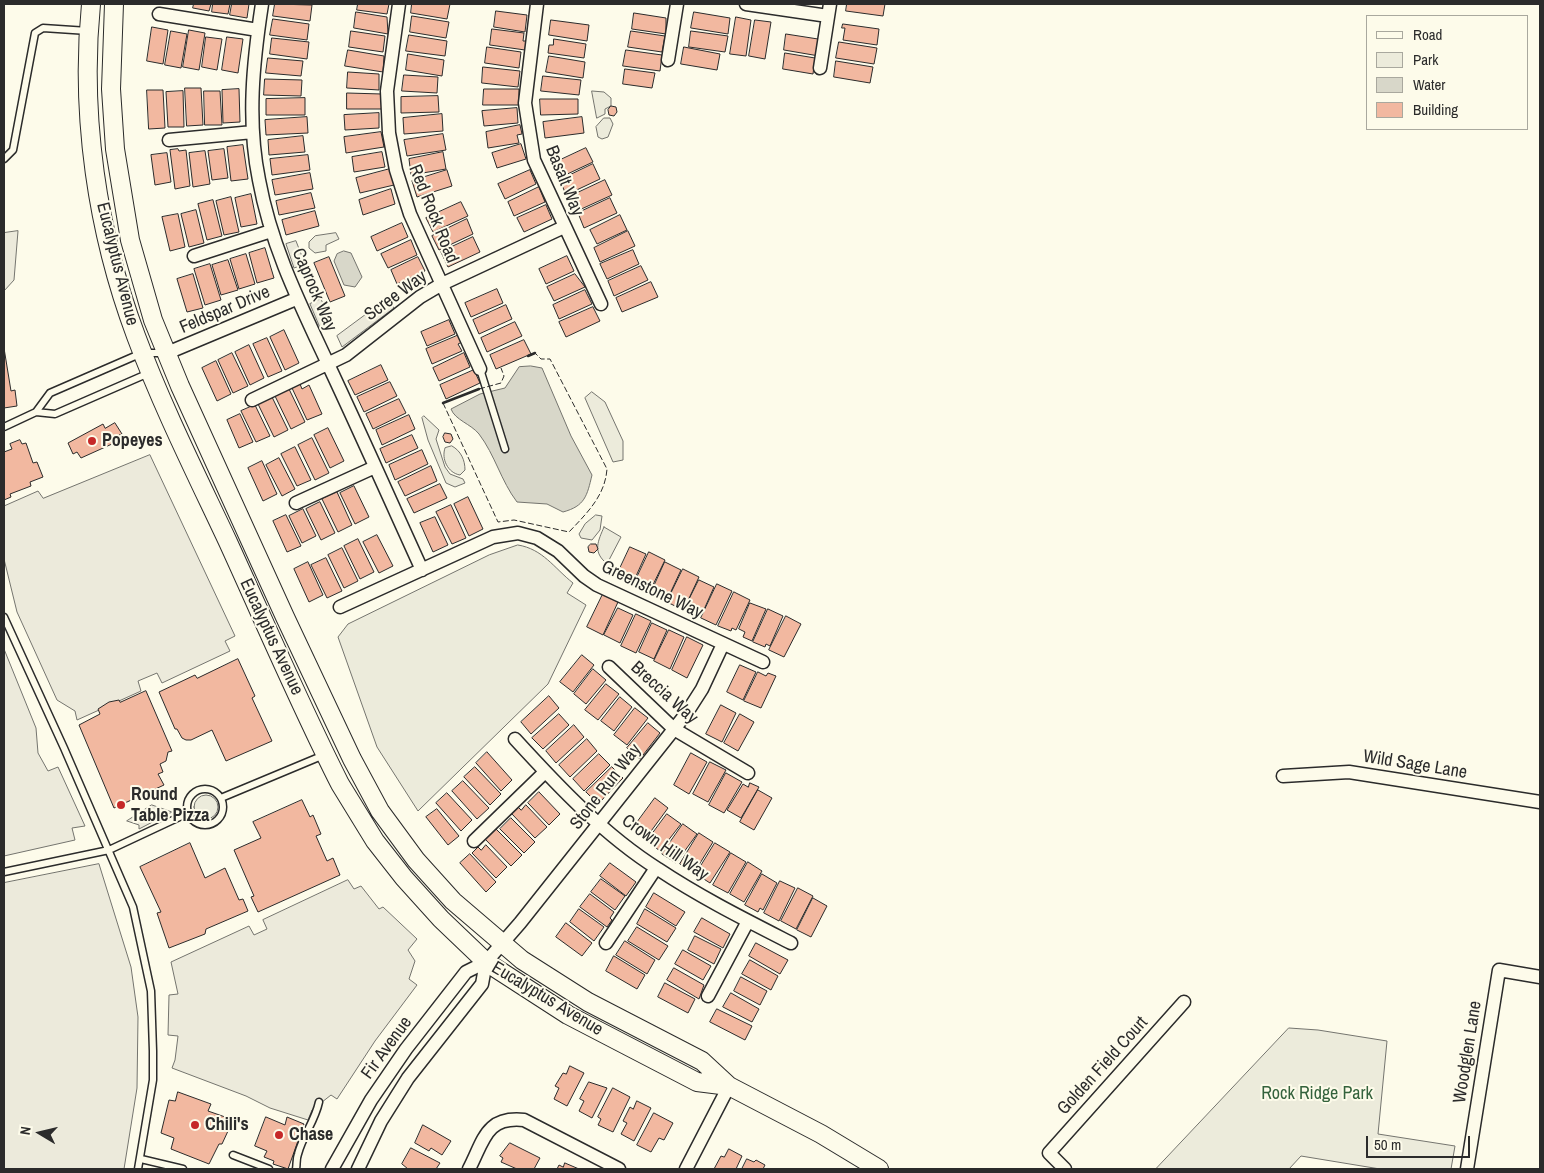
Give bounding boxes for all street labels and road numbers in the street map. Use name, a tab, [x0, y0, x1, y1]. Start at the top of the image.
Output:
street label: Basalt Way	[540, 143, 588, 219]
street label: Red Rock Road	[403, 162, 463, 266]
street label: Eucalyptus Avenue	[91, 200, 143, 328]
street label: Caprock Way	[287, 245, 341, 335]
street label: Scree Way	[361, 266, 431, 326]
street label: Feldspar Drive	[177, 281, 273, 339]
street label: Greenstone Way	[598, 556, 706, 624]
street label: Eucalyptus Avenue	[235, 575, 307, 699]
street label: Breccia Way	[626, 657, 702, 729]
street label: Stone Run Way	[566, 740, 646, 834]
street label: Wild Sage Lane	[1361, 746, 1469, 784]
street label: Crown Hill Way	[617, 810, 713, 886]
street label: Eucalyptus Avenue	[487, 957, 607, 1041]
street label: Woodglen Lane	[1449, 999, 1487, 1105]
street label: Golden Field Court	[1053, 1012, 1153, 1120]
street label: Fir Avenue	[357, 1013, 417, 1083]

